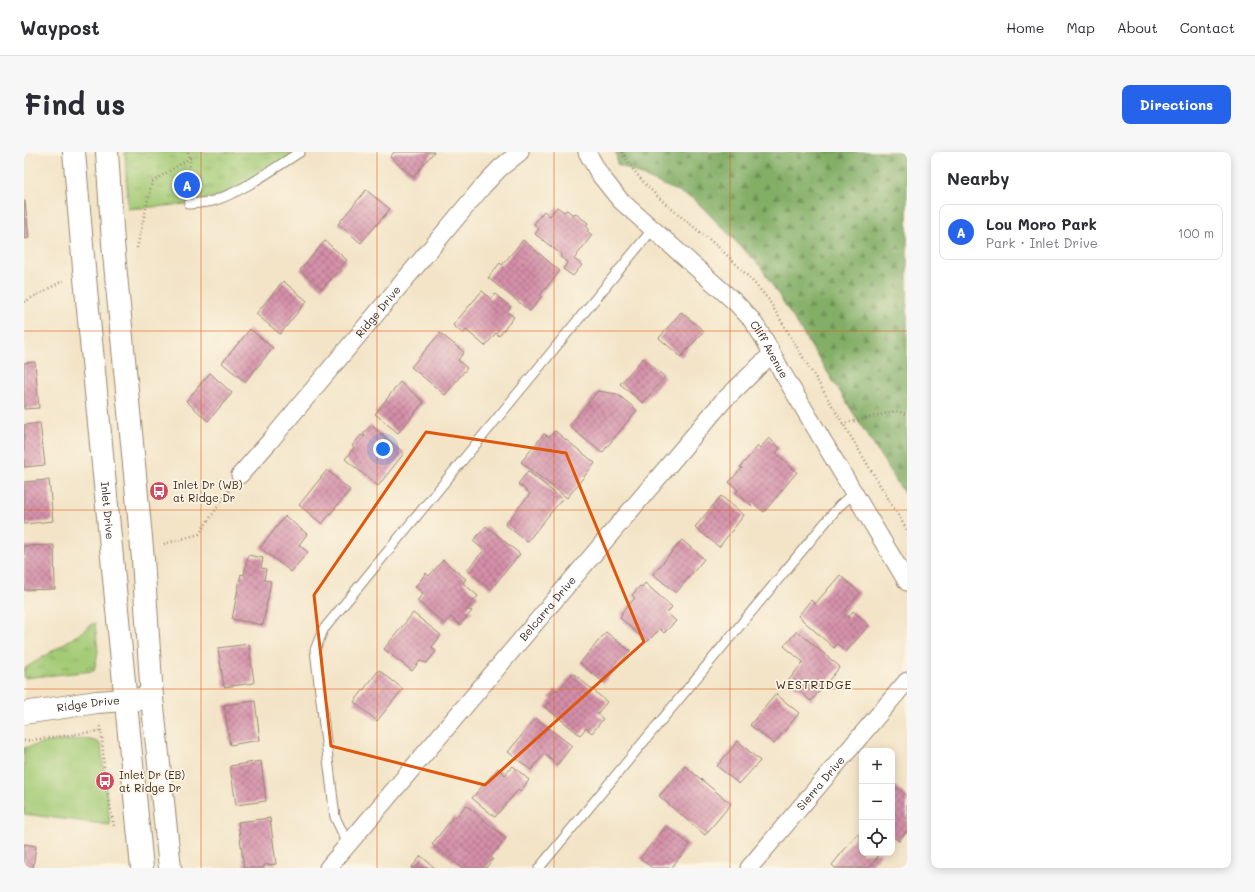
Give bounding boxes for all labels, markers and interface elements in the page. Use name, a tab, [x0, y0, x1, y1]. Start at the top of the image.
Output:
text: Waypost	[20, 15, 100, 40]
text: Home	[1006, 18, 1044, 37]
text: Map	[1066, 18, 1095, 37]
text: About	[1117, 18, 1158, 37]
text: Contact	[1180, 18, 1235, 37]
button: Directions	[1122, 85, 1231, 124]
text: Find us	[24, 86, 125, 122]
text: Nearby	[947, 167, 1009, 189]
pin: A	[174, 170, 200, 200]
text: Lou Moro Park	[986, 214, 1097, 234]
text: A	[956, 224, 966, 241]
text: 100 m	[1178, 224, 1214, 241]
text: Park · Inlet Drive	[986, 234, 1098, 251]
street label: Ridge Drive	[352, 282, 404, 340]
street label: Cliff Avenue	[747, 317, 792, 381]
your location	[373, 439, 393, 459]
place label: Inlet Dr (WB) at Ridge Dr	[173, 477, 243, 505]
bus stop icon: Inlet Dr (WB) at Ridge Dr	[148, 480, 170, 502]
street label: Inlet Drive	[98, 481, 118, 540]
street label: Belcarra Drive	[516, 572, 579, 644]
district label: WESTRIDGE	[776, 676, 852, 692]
street label: Ridge Drive	[56, 692, 120, 715]
map controls	[859, 748, 895, 856]
button: +	[859, 748, 895, 784]
street label: Sierra Drive	[793, 752, 848, 813]
place label: Inlet Dr (EB) at Ridge Dr	[119, 767, 185, 795]
bus stop icon: Inlet Dr (EB) at Ridge Dr	[94, 770, 116, 792]
button: −	[859, 784, 895, 820]
button: locate	[859, 820, 895, 856]

